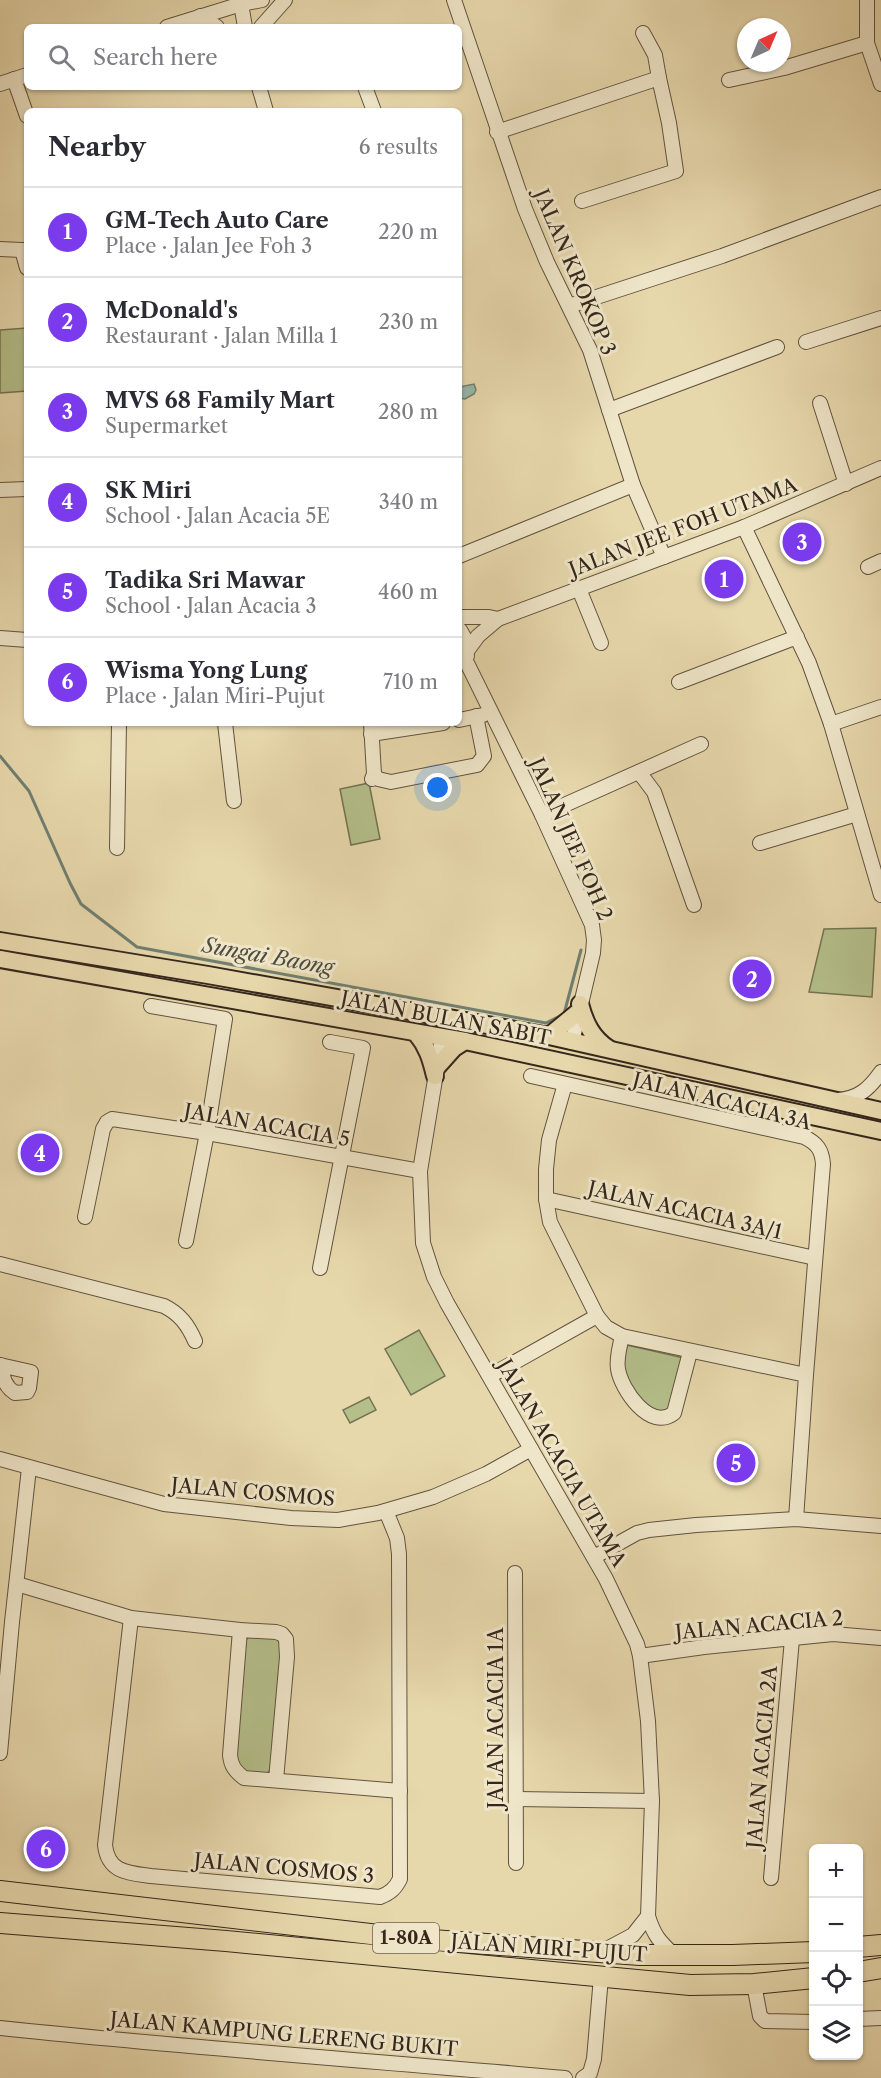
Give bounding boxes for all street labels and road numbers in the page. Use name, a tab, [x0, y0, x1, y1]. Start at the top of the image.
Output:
street label: JALAN KROKOP 3	[528, 183, 621, 359]
street label: JALAN JEE FOH UTAMA	[563, 472, 802, 583]
street label: JALAN JEE FOH 2	[523, 751, 618, 924]
street label: JALAN BULAN SABIT	[336, 985, 553, 1050]
street label: JALAN ACACIA 3A	[627, 1067, 815, 1135]
street label: JALAN ACACIA 5	[179, 1098, 352, 1151]
street label: JALAN ACACIA 3A/1	[583, 1175, 785, 1244]
street label: JALAN ACACIA UTAMA	[491, 1352, 632, 1572]
street label: JALAN COSMOS	[167, 1473, 336, 1511]
street label: JALAN ACACIA 2	[671, 1606, 844, 1645]
street label: JALAN ACACIA 1A	[484, 1626, 508, 1812]
street label: JALAN ACACIA 2A	[742, 1663, 782, 1852]
street label: JALAN COSMOS 3	[190, 1848, 375, 1888]
road number: 1-80A	[373, 1923, 439, 1953]
street label: JALAN MIRI-PUJUT	[447, 1929, 648, 1967]
street label: JALAN KAMPUNG LERENG BUKIT	[106, 2007, 459, 2061]

